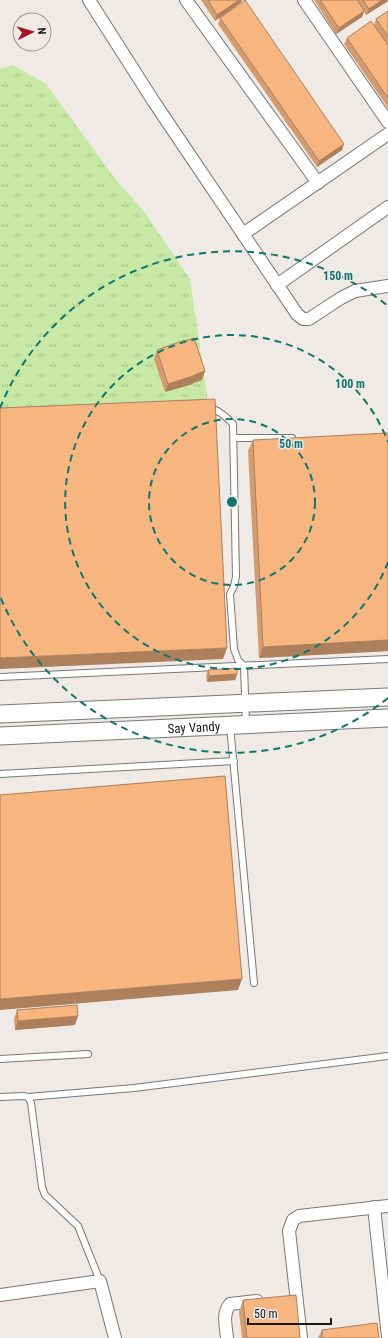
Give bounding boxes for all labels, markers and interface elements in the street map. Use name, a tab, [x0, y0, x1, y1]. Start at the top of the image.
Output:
north arrow	[12, 12, 52, 52]
text: N	[35, 27, 48, 35]
text: 150 m	[323, 269, 353, 283]
text: 100 m	[335, 377, 365, 391]
text: 50 m	[279, 437, 303, 451]
centre of rings	[225, 495, 239, 509]
street label: Say Vandy	[167, 718, 221, 736]
scale bar	[248, 1300, 331, 1326]
text: 50 m	[254, 1307, 278, 1321]

